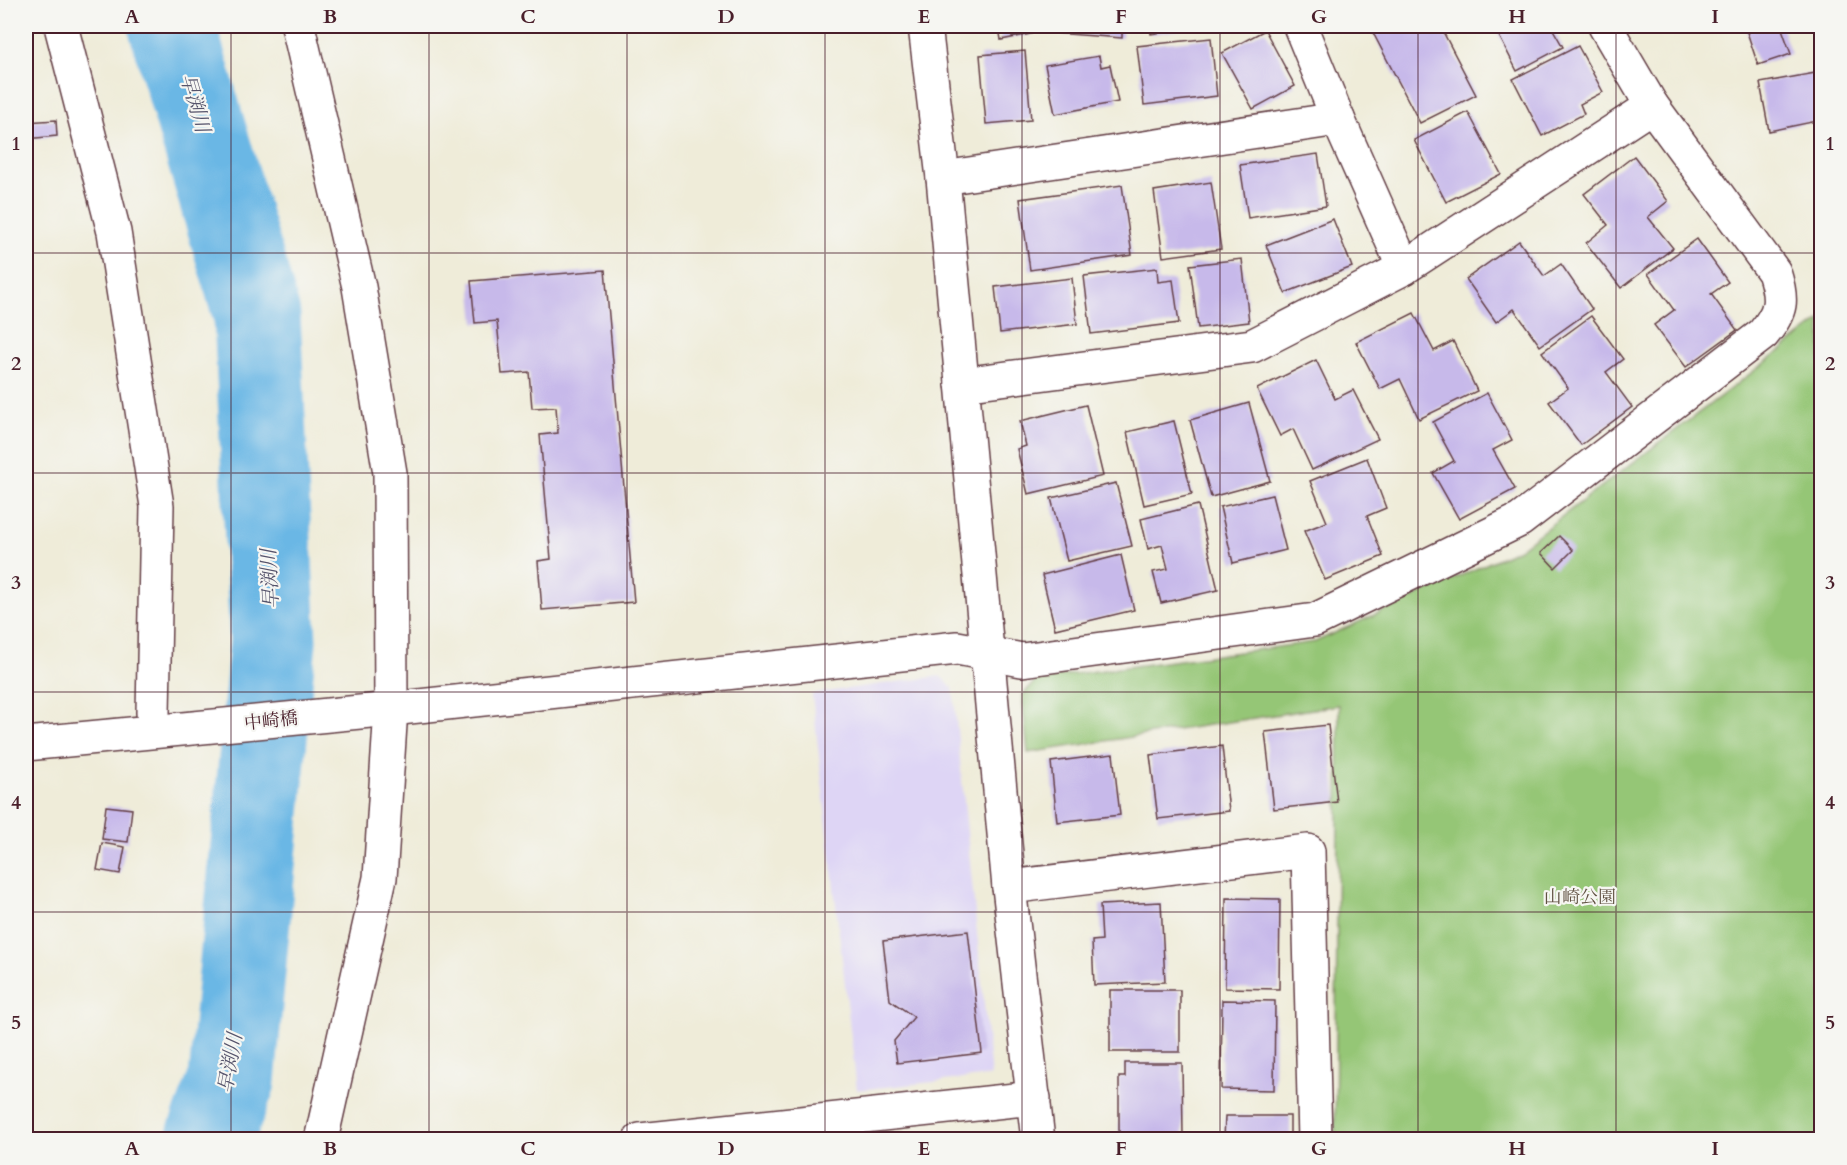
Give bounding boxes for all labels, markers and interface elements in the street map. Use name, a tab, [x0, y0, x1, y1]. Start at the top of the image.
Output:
text: A	[124, 3, 140, 30]
text: B	[323, 3, 337, 30]
text: C	[520, 3, 536, 30]
text: D	[717, 3, 735, 30]
text: E	[918, 3, 930, 30]
text: F	[1115, 3, 1127, 30]
text: G	[1311, 3, 1327, 30]
text: H	[1508, 3, 1526, 30]
text: I	[1711, 3, 1719, 30]
water label: 早渕川	[174, 70, 217, 137]
text: 1	[11, 130, 21, 157]
text: 1	[1825, 130, 1835, 157]
text: 2	[11, 350, 21, 377]
text: 2	[1825, 350, 1835, 377]
water label: 早渕川	[255, 546, 285, 610]
text: 3	[11, 569, 21, 596]
text: 3	[1825, 569, 1835, 596]
street label: 中崎橋	[243, 706, 299, 736]
text: 4	[11, 789, 21, 816]
text: 4	[1825, 789, 1835, 816]
park label: 山崎公園	[1544, 885, 1616, 910]
text: 5	[11, 1009, 21, 1036]
text: 5	[1825, 1009, 1835, 1036]
water label: 早渕川	[211, 1029, 249, 1095]
text: A	[124, 1135, 140, 1162]
text: B	[323, 1135, 337, 1162]
text: C	[520, 1135, 536, 1162]
text: D	[717, 1135, 735, 1162]
text: E	[918, 1135, 930, 1162]
text: F	[1115, 1135, 1127, 1162]
text: G	[1311, 1135, 1327, 1162]
text: H	[1508, 1135, 1526, 1162]
text: I	[1711, 1135, 1719, 1162]

